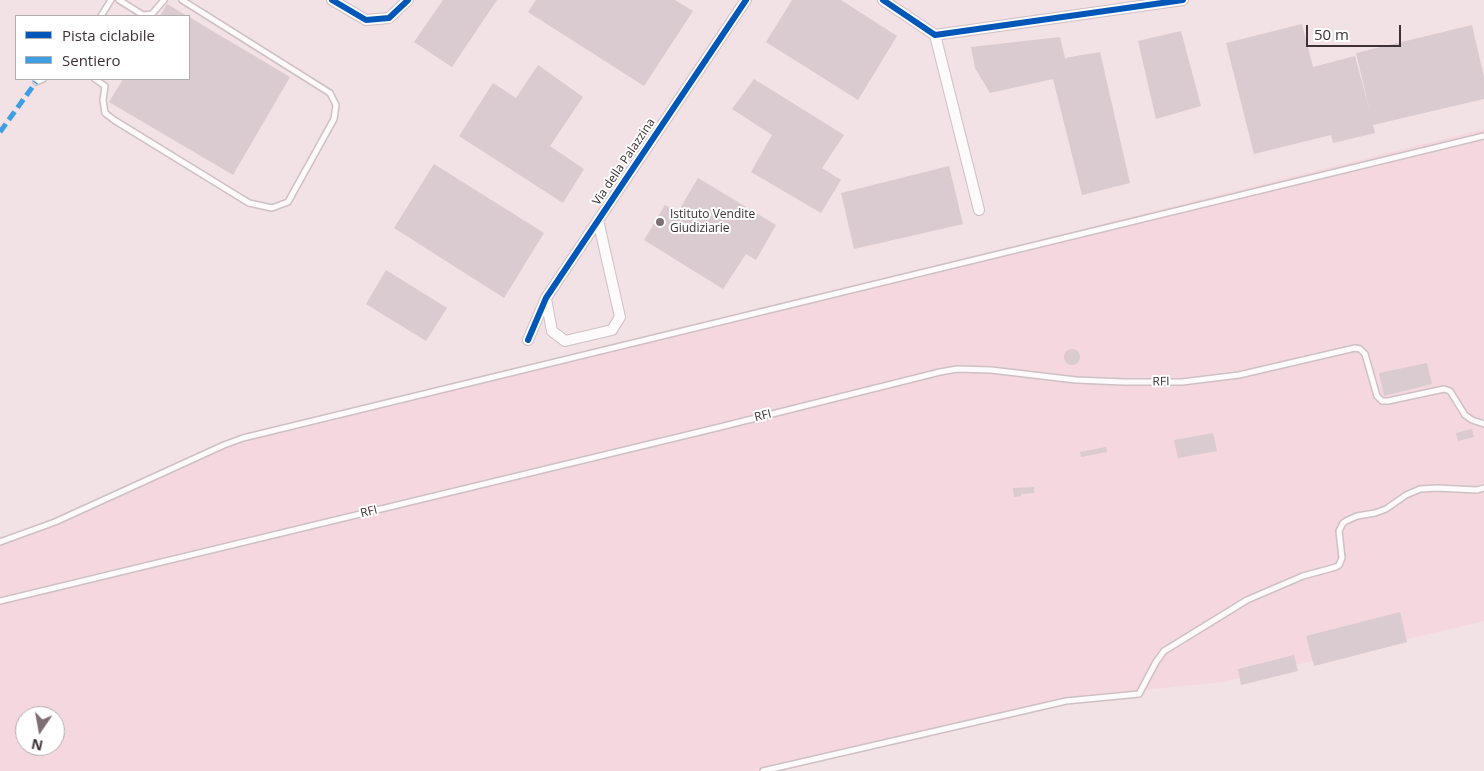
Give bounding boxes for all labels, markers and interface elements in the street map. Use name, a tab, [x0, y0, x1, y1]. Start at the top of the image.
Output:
legend	[15, 15, 190, 80]
scale bar	[1309, 15, 1404, 47]
text: 50 m	[1314, 24, 1349, 44]
text: Pista ciclabile	[62, 25, 155, 45]
text: Sentiero	[62, 50, 121, 70]
street label: Via della Palazzina	[590, 116, 658, 208]
place label: Istituto Vendite Giudiziarie	[670, 208, 755, 236]
marker: Istituto Vendite Giudiziarie	[654, 216, 666, 228]
street label: RFI	[1152, 375, 1170, 389]
street label: RFI	[753, 407, 773, 425]
street label: RFI	[359, 503, 379, 521]
north arrow	[15, 706, 65, 756]
text: N	[29, 735, 45, 756]

